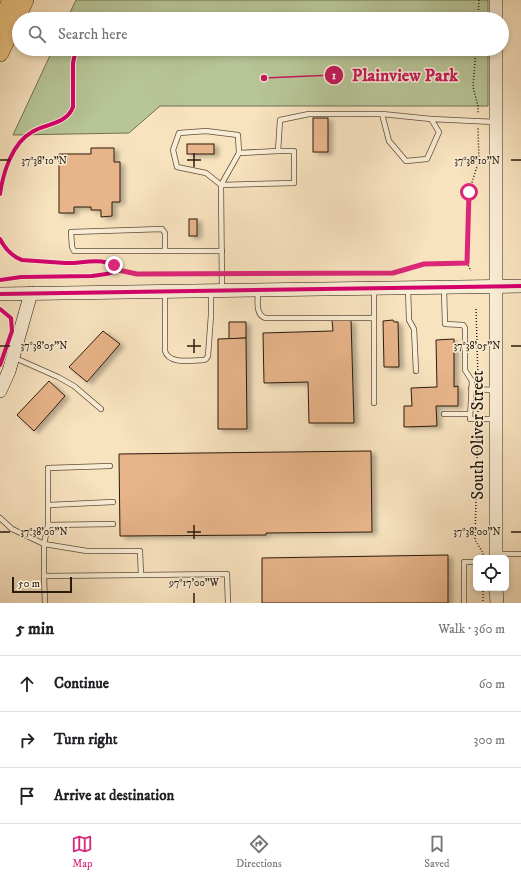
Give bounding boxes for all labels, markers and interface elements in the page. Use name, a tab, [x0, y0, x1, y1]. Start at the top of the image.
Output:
search box	[12, 12, 509, 56]
icon: search	[26, 23, 48, 45]
text: Search here	[58, 25, 127, 44]
callout: Plainview Park	[324, 60, 466, 90]
text: Plainview Park	[352, 65, 459, 87]
text: 1	[332, 68, 337, 83]
text: 37°38'10"N	[21, 155, 67, 167]
text: 37°38'10"N	[454, 155, 500, 167]
route start	[460, 183, 478, 201]
route end	[105, 256, 123, 274]
text: 37°38'05"N	[20, 340, 68, 352]
text: 37°38'05"N	[453, 340, 501, 352]
street label: South Oliver Street	[467, 370, 489, 500]
text: 37°38'00"N	[20, 526, 68, 538]
text: 37°38'00"N	[453, 526, 501, 538]
map controls	[473, 555, 509, 591]
button: locate	[473, 555, 509, 591]
scale bar	[12, 575, 72, 594]
text: 50 m	[18, 577, 40, 591]
text: 97°17'00"W	[168, 577, 220, 589]
text: 5 min	[16, 618, 54, 640]
text: Walk · 360 m	[438, 621, 505, 637]
icon: ahead	[16, 673, 38, 695]
text: Continue	[54, 674, 109, 693]
text: 60 m	[479, 676, 505, 692]
icon: right	[16, 729, 38, 751]
text: Turn right	[54, 730, 117, 749]
text: 300 m	[474, 732, 505, 748]
icon: arrive	[16, 785, 38, 807]
text: Arrive at destination	[54, 786, 174, 805]
tab: Map	[71, 833, 93, 871]
tab: Directions	[236, 833, 282, 871]
tab: Saved	[424, 833, 450, 871]

